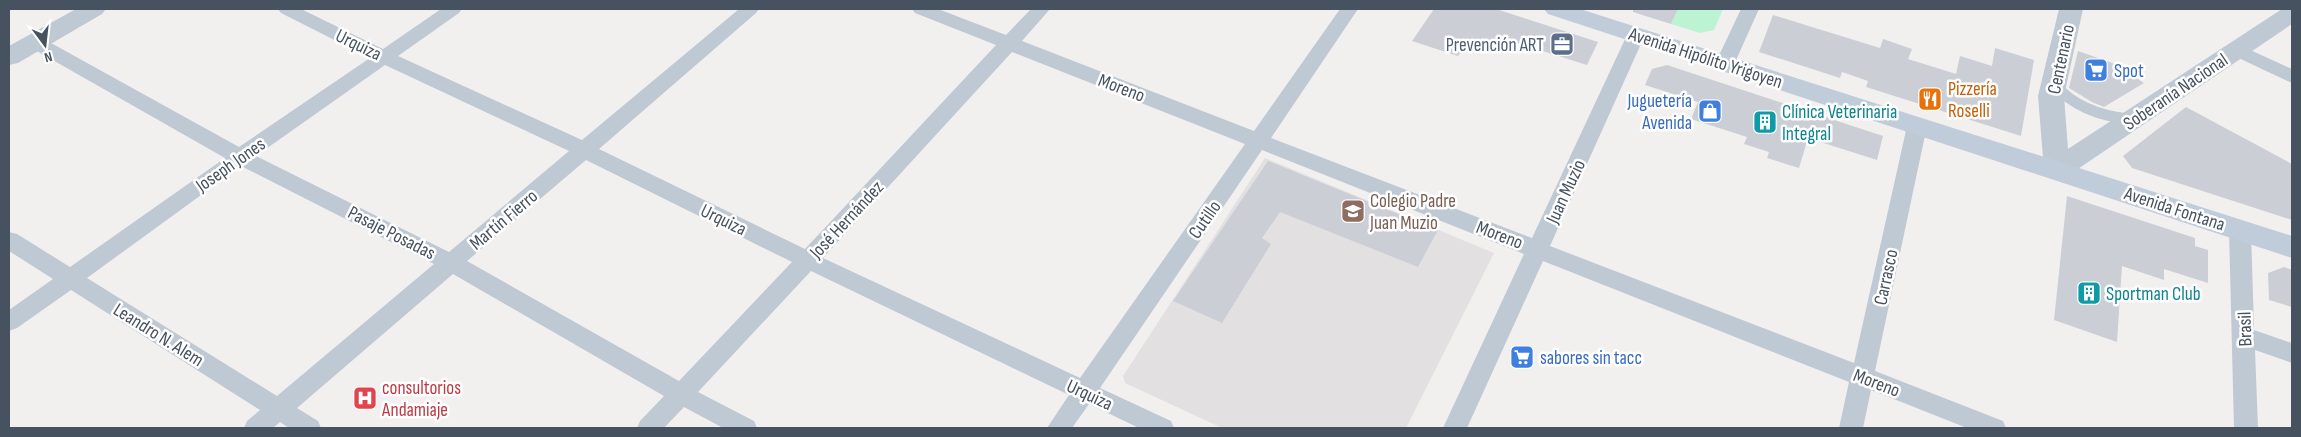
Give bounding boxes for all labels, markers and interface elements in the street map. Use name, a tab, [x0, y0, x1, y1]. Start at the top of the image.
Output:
north arrow	[20, 20, 70, 70]
street label: Avenida Hipólito Yrigoyen	[1625, 22, 1785, 94]
street label: Centenario	[2043, 22, 2080, 96]
street label: Urquiza	[332, 24, 385, 66]
office icon: Prevención ART	[1549, 31, 1575, 57]
place label: Prevención ART	[1446, 34, 1544, 57]
text: N	[42, 48, 54, 66]
street label: Soberanía Nacional	[2119, 49, 2232, 136]
supermarket icon: Spot	[2083, 57, 2109, 83]
place label: Spot	[2114, 60, 2144, 83]
street label: Moreno	[1095, 69, 1148, 108]
place label: Pizzería Roselli	[1948, 78, 1997, 123]
restaurant icon: Pizzería Roselli	[1917, 86, 1943, 112]
place label: Juguetería Avenida	[1626, 90, 1692, 135]
shop icon: Juguetería Avenida	[1697, 98, 1723, 124]
place label: Clínica Veterinaria Integral	[1782, 101, 1897, 146]
building icon: Clínica Veterinaria Integral	[1752, 109, 1778, 135]
street label: Joseph Jones	[191, 133, 270, 198]
street label: Juan Muzio	[1541, 156, 1591, 228]
street label: José Hernández	[805, 176, 889, 264]
street label: Avenida Fontana	[2120, 182, 2228, 236]
street label: Martín Fierro	[465, 185, 543, 255]
place label: Colegio Padre Juan Muzio	[1369, 190, 1456, 235]
street label: Cutillo	[1184, 196, 1227, 243]
school or university icon: Colegio Padre Juan Muzio	[1340, 198, 1366, 224]
street label: Urquiza	[697, 199, 750, 241]
street label: Pasaje Posadas	[344, 201, 439, 265]
street label: Moreno	[1473, 216, 1526, 255]
street label: Carrasco	[1869, 247, 1904, 307]
building icon: Sportman Club	[2076, 280, 2102, 306]
place label: Sportman Club	[2106, 283, 2201, 306]
street label: Leandro N. Alem	[109, 299, 208, 372]
street label: Brasil	[2233, 311, 2258, 347]
supermarket icon: sabores sin tacc	[1509, 344, 1535, 370]
place label: sabores sin tacc	[1540, 347, 1642, 370]
street label: Moreno	[1850, 364, 1903, 403]
street label: Urquiza	[1063, 375, 1116, 416]
place label: consultorios Andamiaje	[381, 377, 461, 422]
hospital icon: consultorios Andamiaje	[352, 385, 378, 411]

